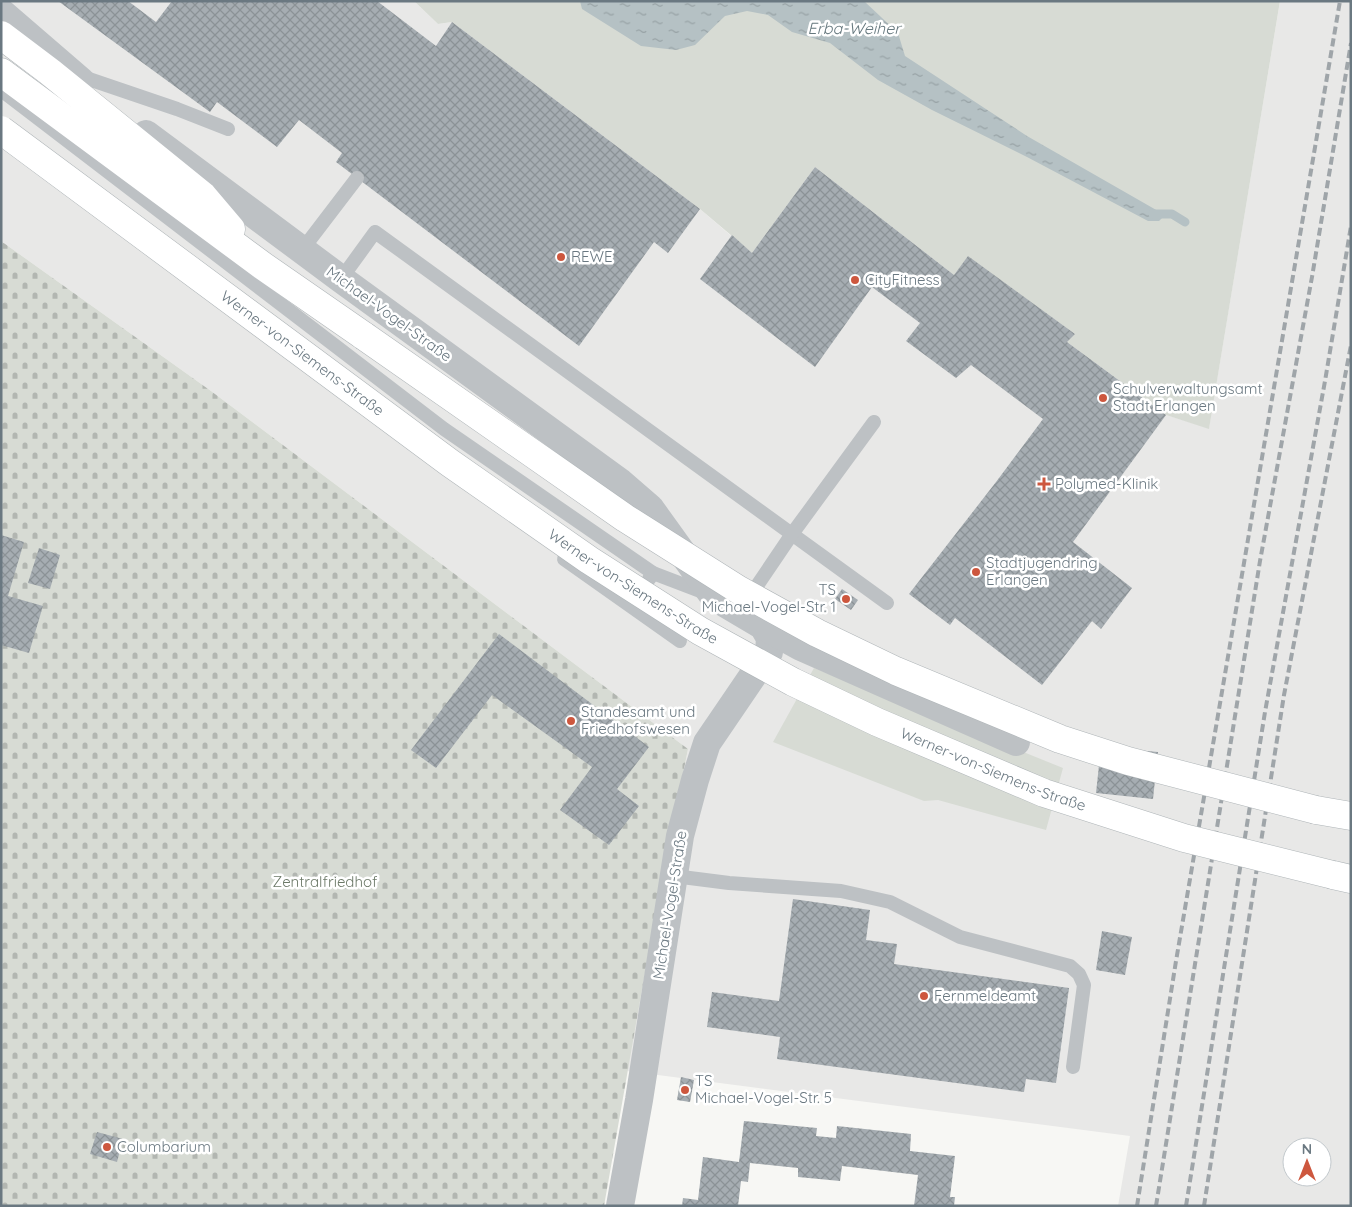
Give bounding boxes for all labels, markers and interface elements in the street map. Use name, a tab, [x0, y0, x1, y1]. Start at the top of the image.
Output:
water label: Erba-Weiher	[808, 18, 902, 38]
place label: REWE	[571, 247, 613, 266]
marker: REWE	[555, 251, 567, 263]
street label: Michael-Vogel-Straße	[323, 262, 456, 365]
place label: CityFitness	[865, 270, 940, 289]
marker: CityFitness	[849, 274, 861, 286]
street label: Werner-von-Siemens-Straße	[217, 286, 388, 420]
place label: Schulverwaltungsamt Stadt Erlangen	[1113, 379, 1263, 415]
marker: Schulverwaltungsamt Stadt Erlangen	[1097, 392, 1109, 404]
place label: Polymed-Klinik	[1055, 474, 1158, 493]
marker: Polymed-Klinik	[1037, 477, 1051, 491]
street label: Werner-von-Siemens-Straße	[545, 524, 721, 648]
place label: Stadtjugendring Erlangen	[986, 553, 1098, 589]
marker: Stadtjugendring Erlangen	[970, 566, 982, 578]
place label: TS Michael-Vogel-Str. 1	[702, 580, 836, 616]
marker: TS Michael-Vogel-Str. 1	[840, 593, 852, 605]
place label: Standesamt und Friedhofswesen	[581, 702, 695, 738]
marker: Standesamt und Friedhofswesen	[565, 715, 577, 727]
street label: Werner-von-Siemens-Straße	[898, 723, 1088, 815]
street label: Michael-Vogel-Straße	[648, 829, 691, 981]
park label: Zentralfriedhof	[273, 872, 378, 891]
place label: Fernmeldeamt	[934, 986, 1036, 1005]
marker: Fernmeldeamt	[918, 990, 930, 1002]
place label: TS Michael-Vogel-Str. 5	[695, 1071, 832, 1107]
marker: TS Michael-Vogel-Str. 5	[679, 1084, 691, 1096]
place label: Columbarium	[117, 1137, 211, 1156]
north arrow	[1282, 1137, 1332, 1187]
text: N	[1302, 1140, 1312, 1158]
marker: Columbarium	[101, 1141, 113, 1153]

